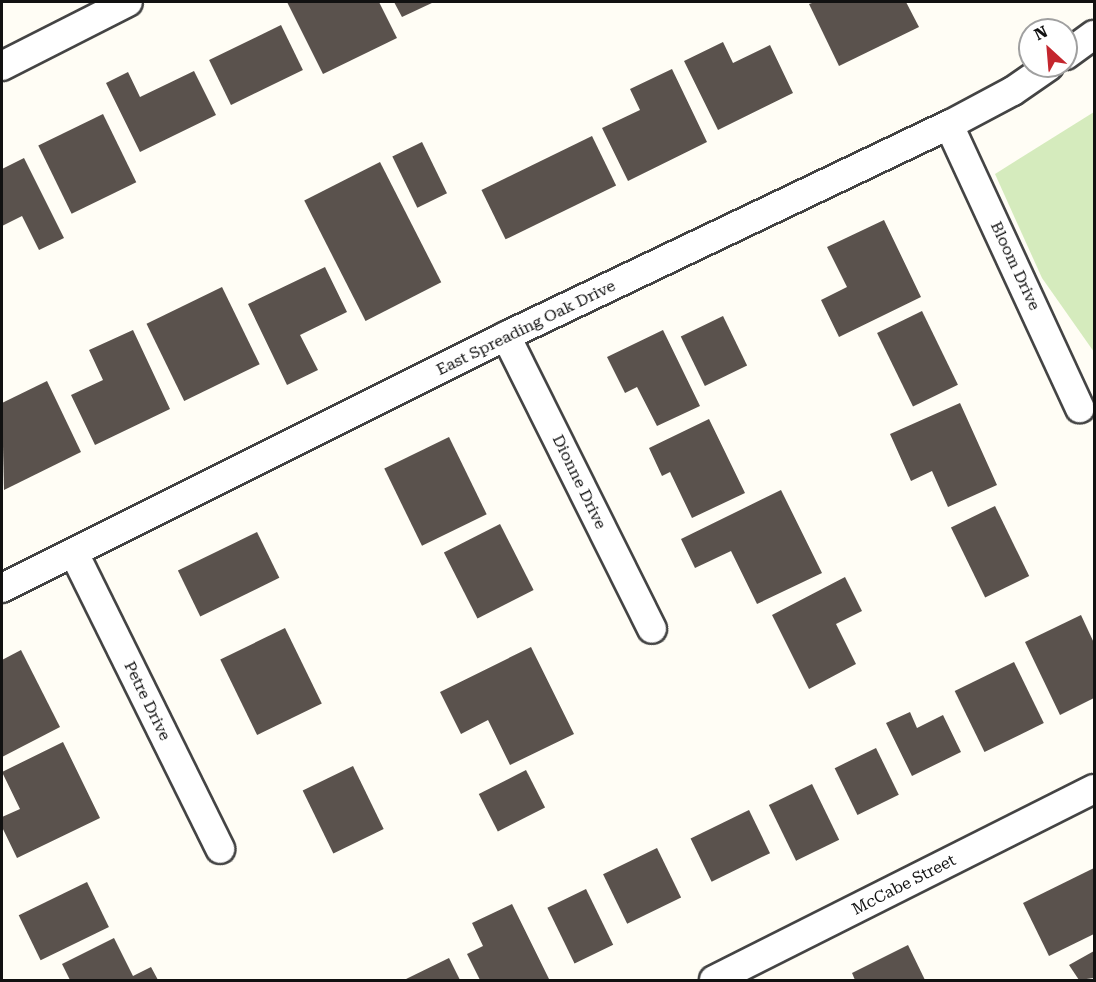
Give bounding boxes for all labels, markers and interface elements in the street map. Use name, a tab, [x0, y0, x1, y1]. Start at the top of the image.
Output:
north arrow	[1018, 18, 1078, 78]
text: N	[1031, 22, 1050, 44]
street label: Bloom Drive	[986, 219, 1044, 313]
street label: East Spreading Oak Drive	[433, 276, 619, 380]
street label: Dionne Drive	[548, 432, 610, 532]
street label: Petre Drive	[120, 658, 174, 744]
street label: McCabe Street	[849, 851, 959, 919]

